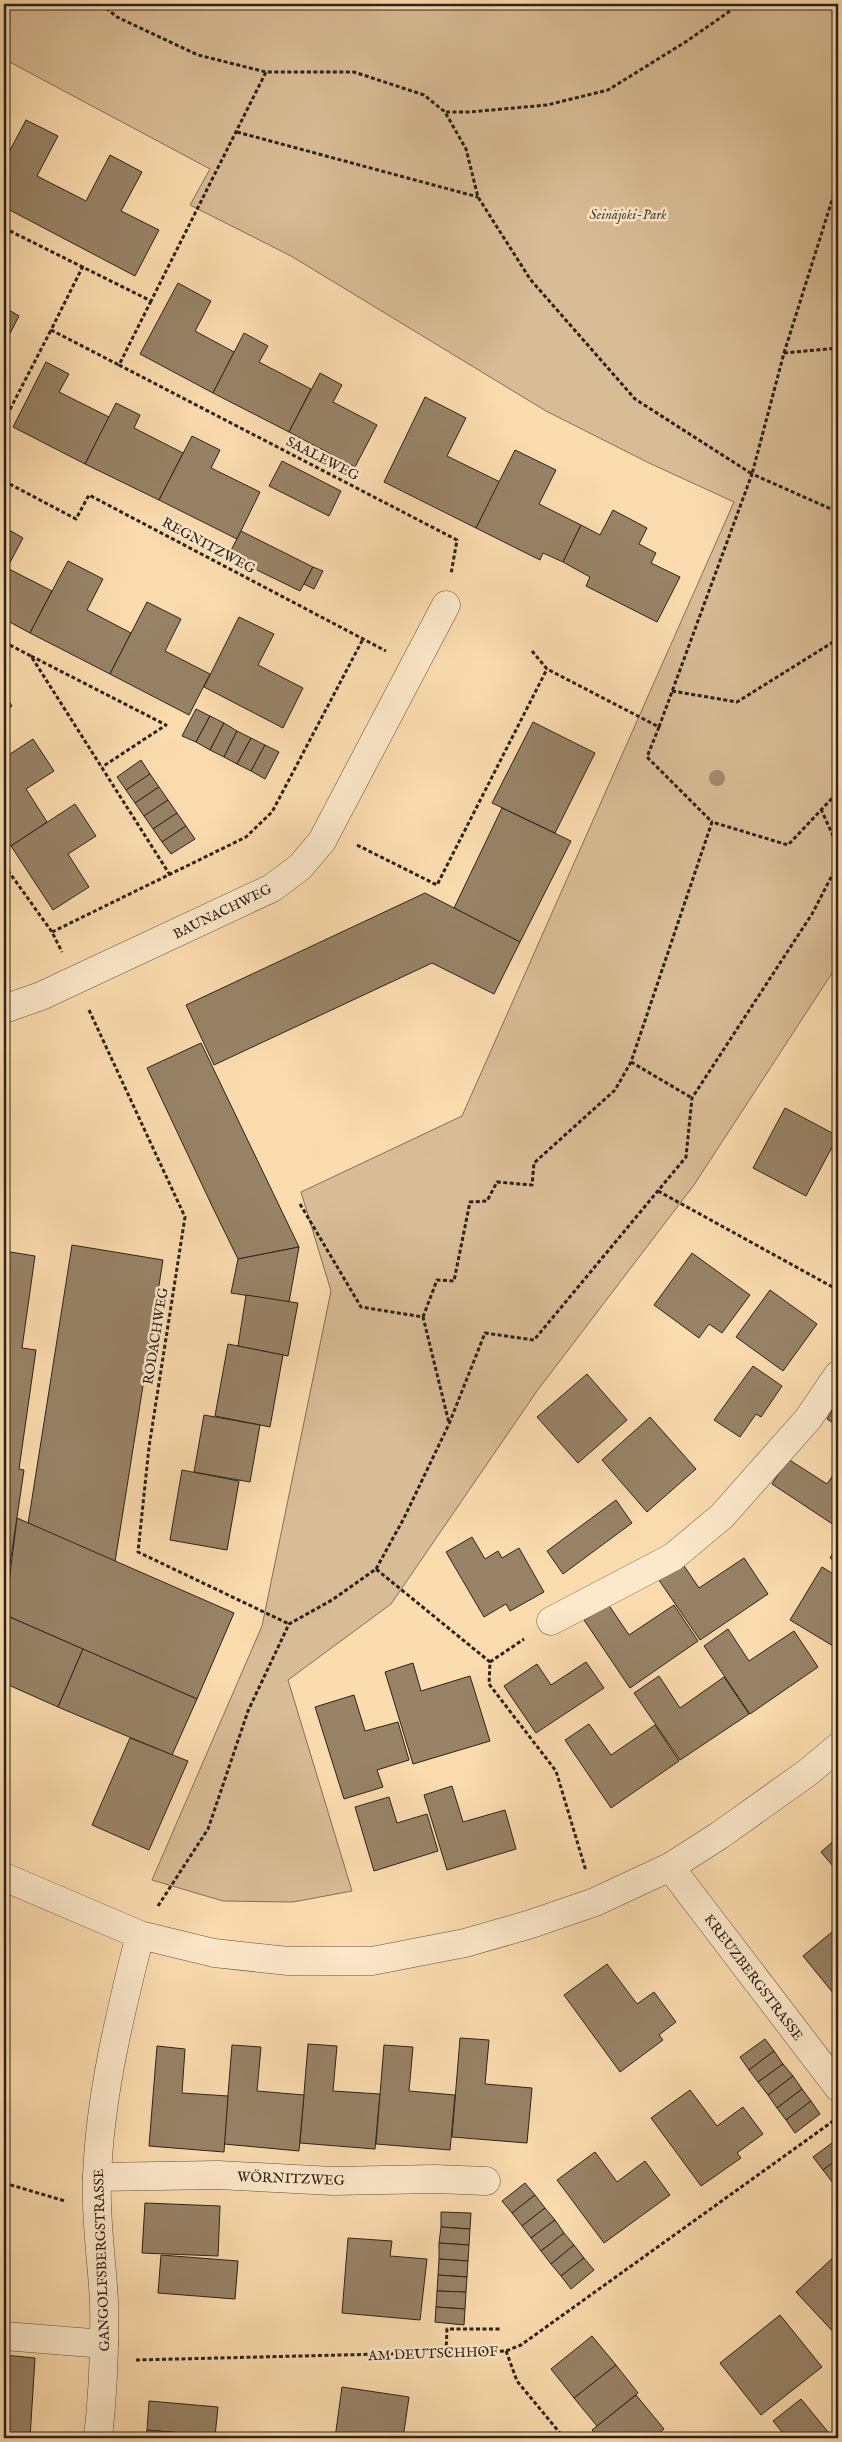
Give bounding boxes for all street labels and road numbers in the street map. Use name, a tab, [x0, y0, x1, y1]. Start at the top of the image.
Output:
street label: SAALEWEG	[283, 433, 363, 485]
street label: REGNITZWEG	[159, 514, 259, 579]
street label: BAUNACHWEG	[170, 880, 275, 944]
street label: RODACHWEG	[139, 1285, 173, 1386]
street label: KREUZBERGSTRASSE	[700, 1911, 807, 2045]
street label: WÖRNITZWEG	[237, 2167, 346, 2190]
street label: GANGOLFSBERGSTRASSE	[90, 2168, 114, 2352]
street label: AM DEUTSCHHOF	[367, 2343, 498, 2365]

